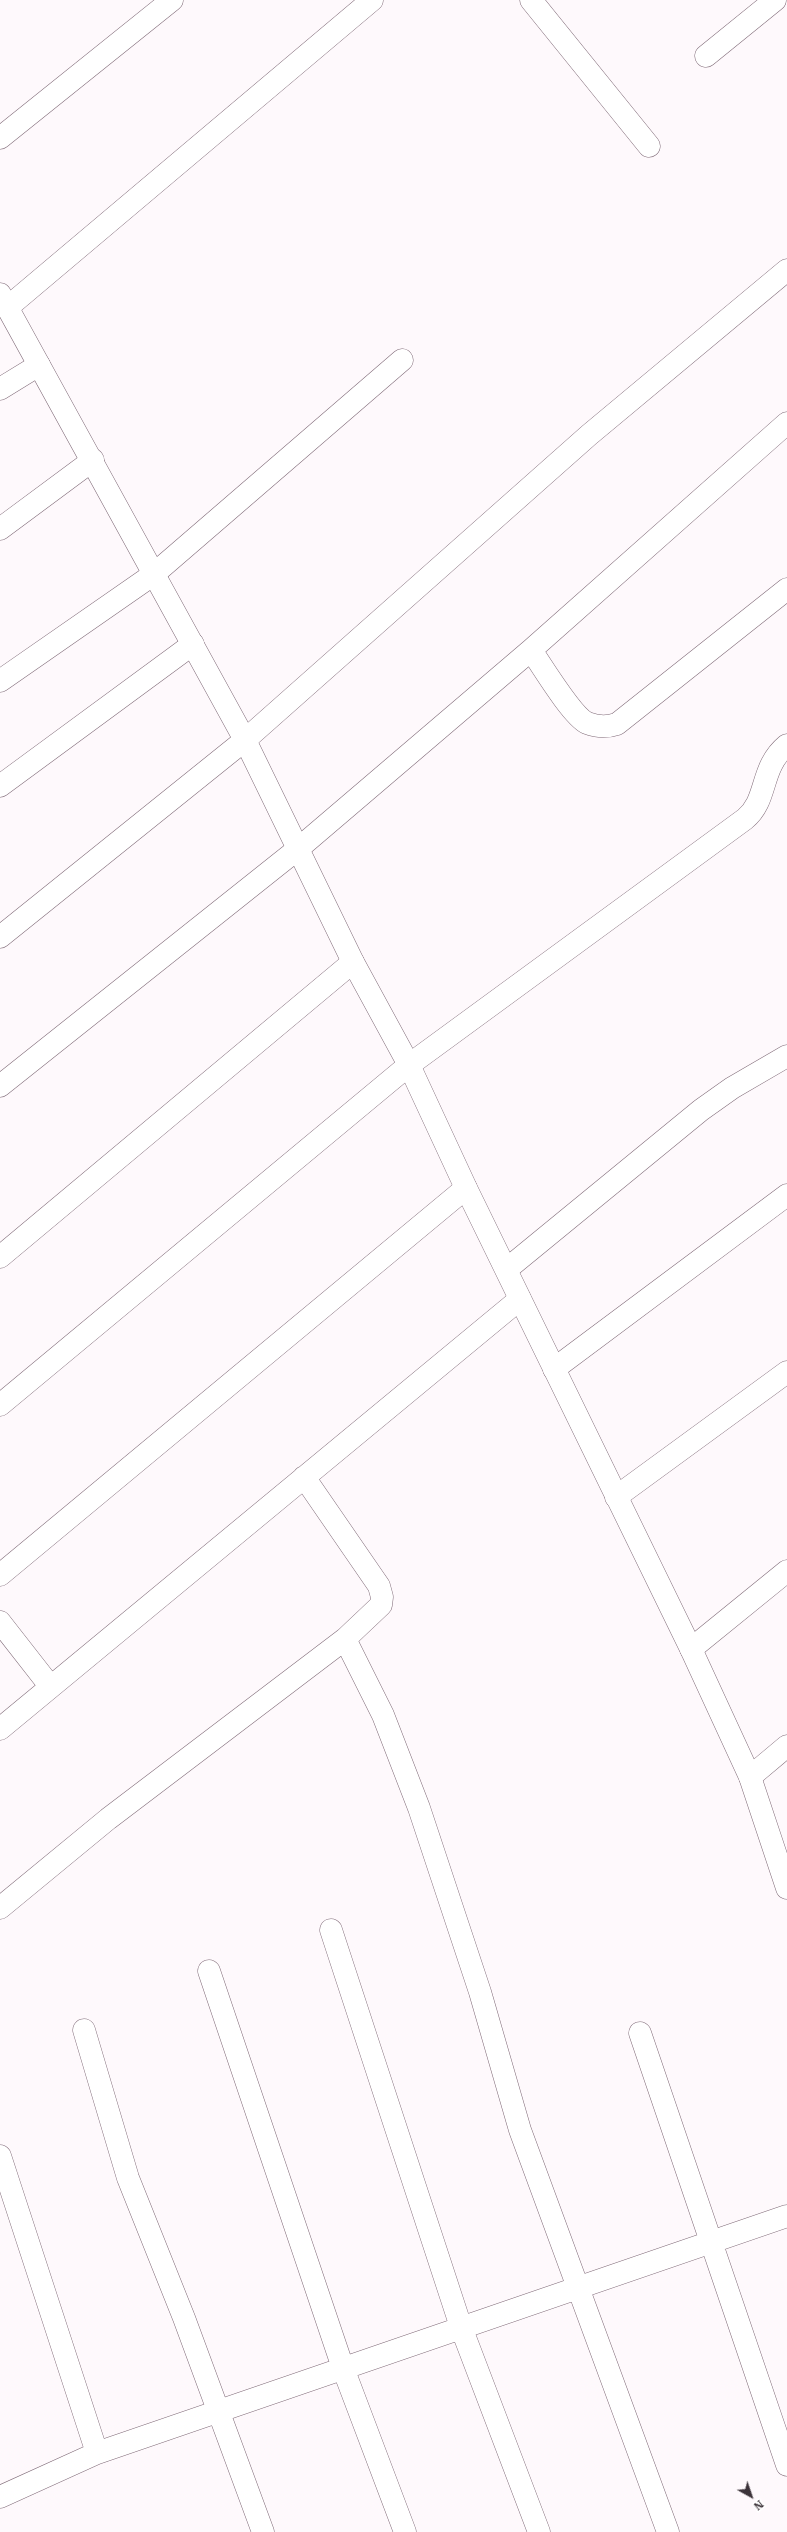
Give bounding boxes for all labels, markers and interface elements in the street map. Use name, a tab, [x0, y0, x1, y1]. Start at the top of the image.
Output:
north arrow	[731, 2476, 771, 2516]
text: N	[751, 2497, 767, 2513]

